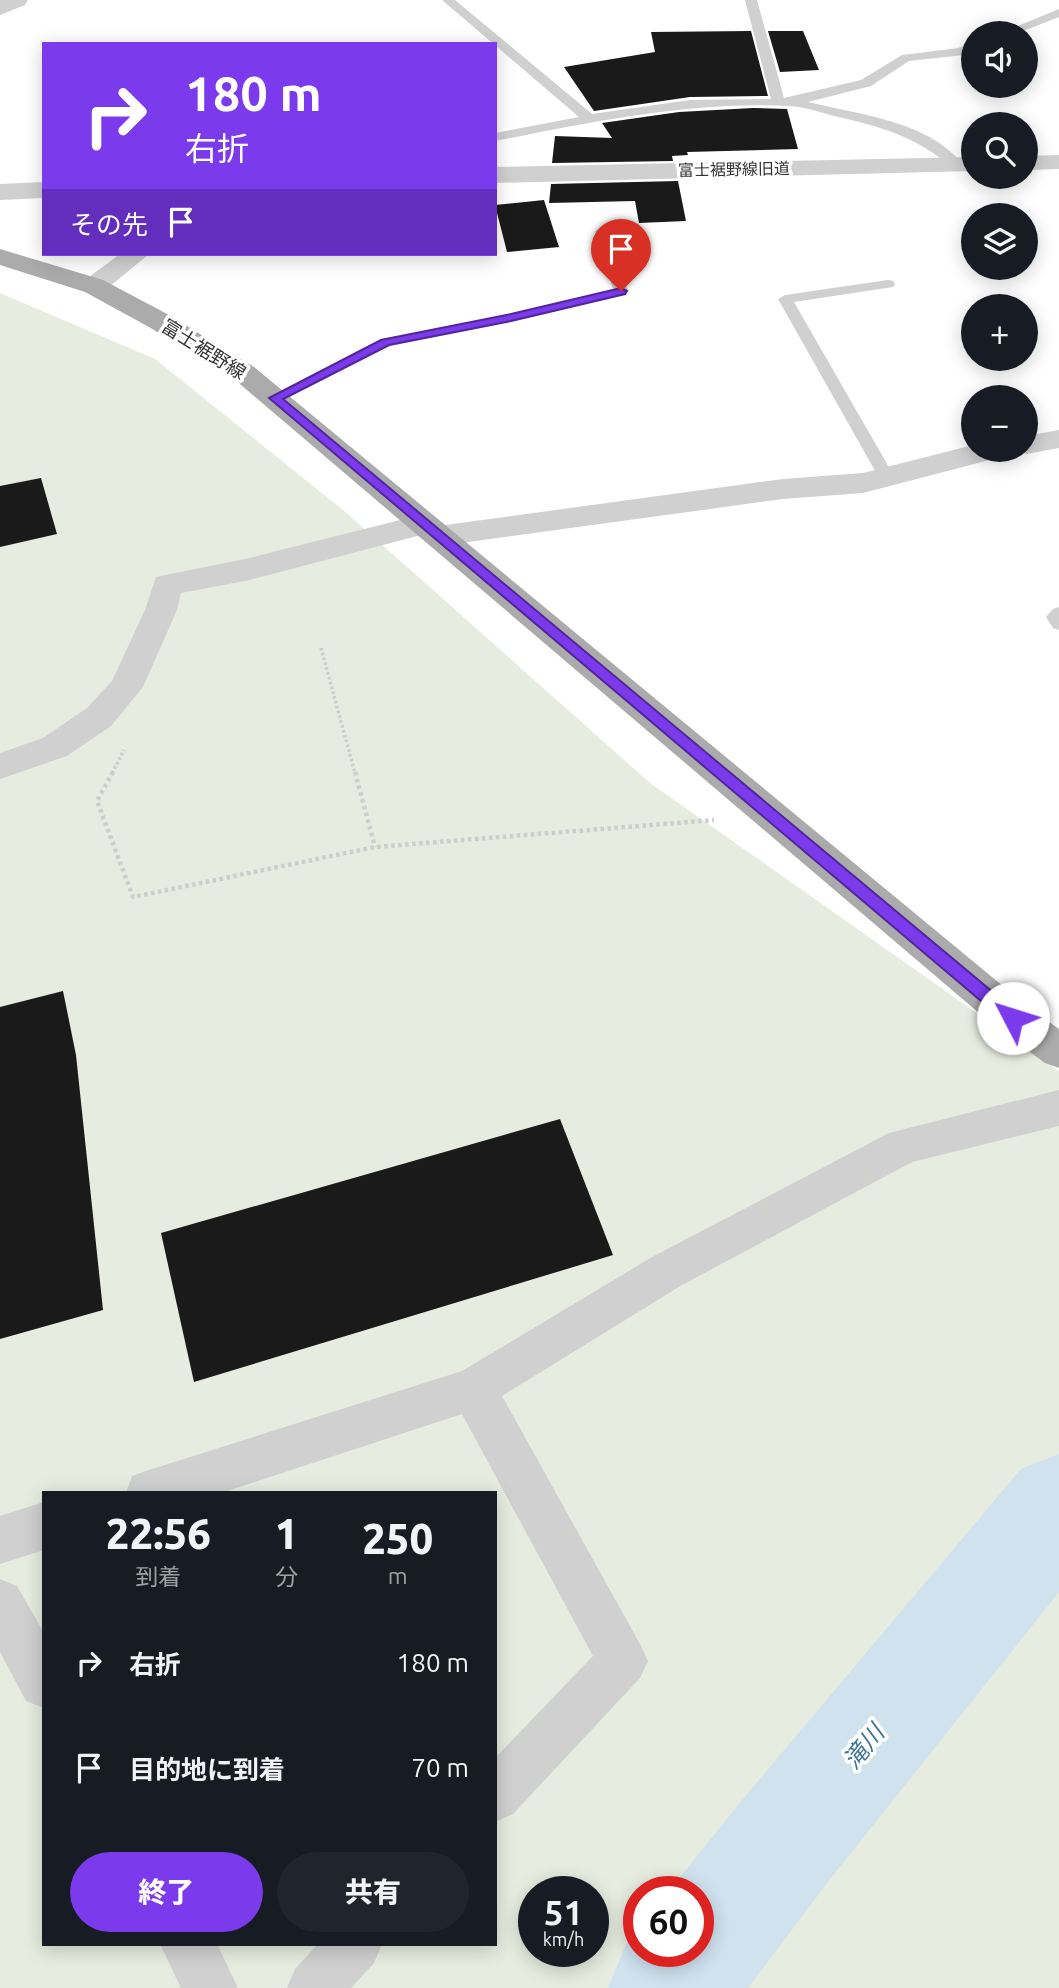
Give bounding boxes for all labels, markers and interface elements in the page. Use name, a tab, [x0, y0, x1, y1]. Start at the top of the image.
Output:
map controls	[961, 21, 1038, 462]
button: sound	[961, 21, 1038, 98]
text: 180 m	[185, 65, 322, 120]
icon: right	[70, 70, 161, 161]
button: search	[961, 112, 1038, 189]
text: 右折	[185, 130, 249, 166]
street label: 富士裾野線旧道	[678, 159, 790, 179]
icon: arrive	[162, 203, 200, 241]
button: layers	[961, 203, 1038, 280]
text: その先	[70, 210, 148, 239]
pin	[591, 219, 651, 291]
icon: arrive	[602, 230, 640, 268]
button: +	[961, 294, 1038, 371]
street label: 富士裾野線	[158, 314, 250, 384]
button: −	[961, 385, 1038, 462]
position arrow	[976, 981, 1050, 1055]
text: 22:56	[106, 1510, 211, 1557]
text: 1	[275, 1510, 298, 1557]
text: 250	[362, 1515, 433, 1562]
text: m	[388, 1563, 408, 1588]
text: 到着	[135, 1564, 181, 1589]
text: 分	[275, 1564, 298, 1589]
icon: right	[70, 1644, 108, 1682]
text: 180 m	[397, 1648, 469, 1677]
text: 右折	[129, 1650, 181, 1679]
water label: 滝川	[838, 1717, 891, 1774]
icon: arrive	[70, 1749, 108, 1787]
text: 70 m	[411, 1753, 469, 1782]
text: 目的地に到着	[129, 1755, 285, 1784]
button: 終了	[70, 1852, 263, 1932]
button: 共有	[277, 1852, 469, 1932]
speed limit sign: 60	[623, 1876, 714, 1967]
text: 51	[544, 1892, 583, 1932]
text: km/h	[543, 1929, 584, 1949]

